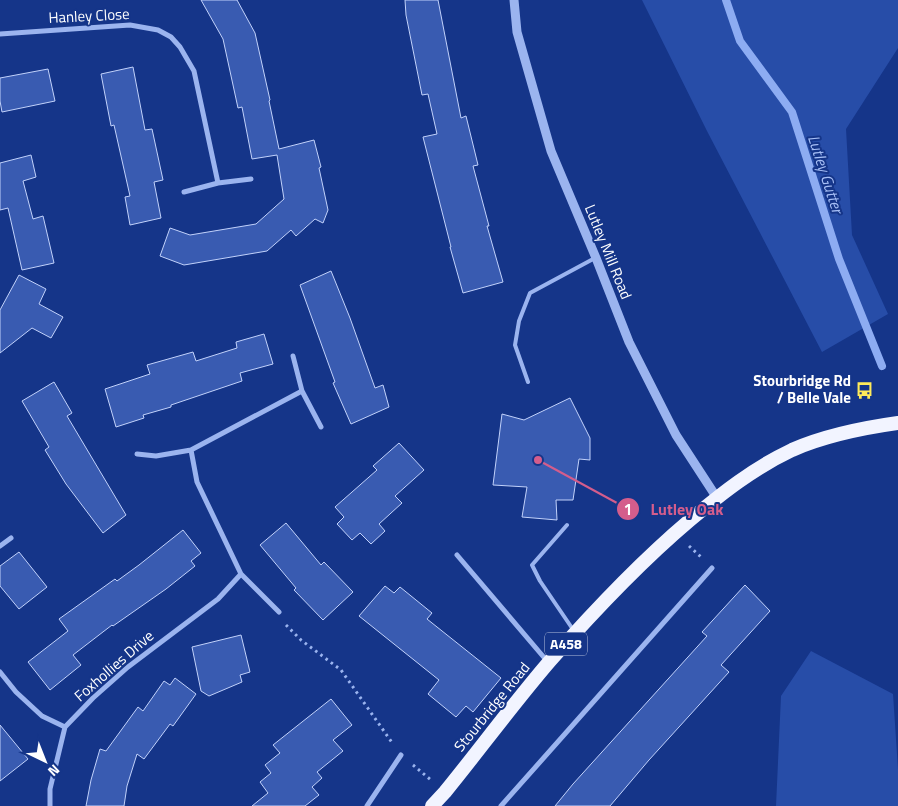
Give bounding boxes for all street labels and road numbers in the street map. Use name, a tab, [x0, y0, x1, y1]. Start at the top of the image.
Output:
street label: Hanley Close	[48, 2, 130, 29]
street label: Lutley Mill Road	[579, 201, 638, 303]
street label: Foxhollies Drive	[69, 624, 159, 707]
road number: A458	[545, 633, 587, 656]
street label: Stourbridge Road	[448, 657, 535, 757]

